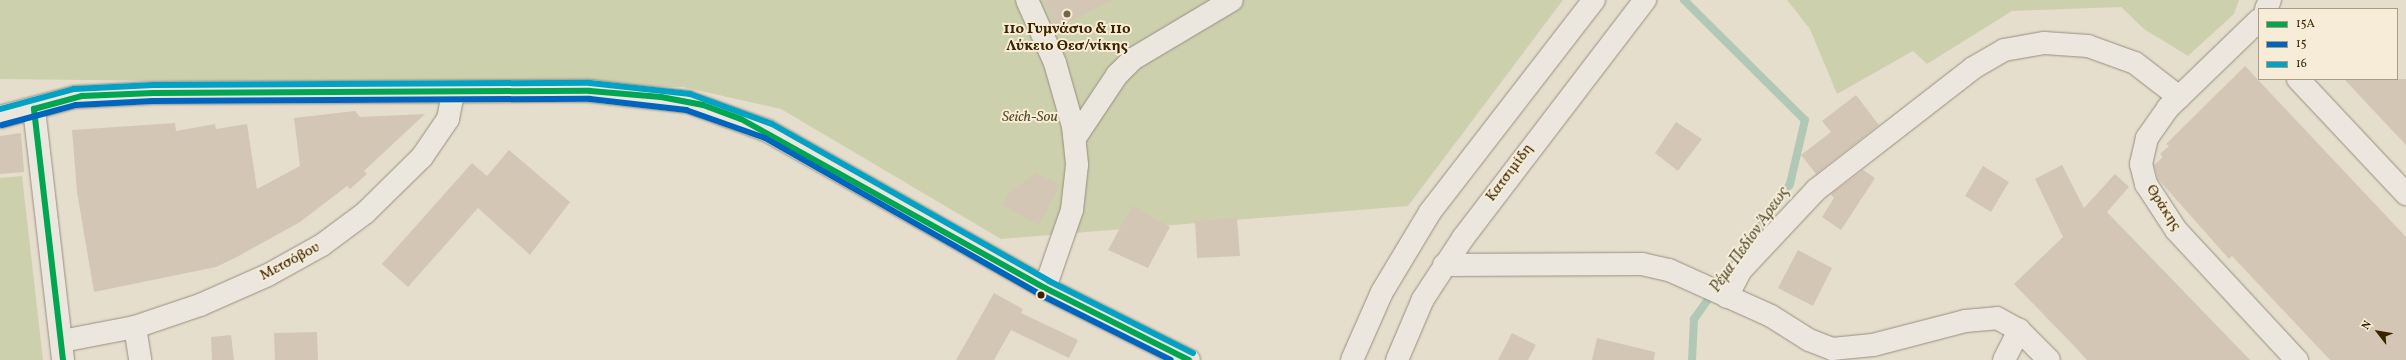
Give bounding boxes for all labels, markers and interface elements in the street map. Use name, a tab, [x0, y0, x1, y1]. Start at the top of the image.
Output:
legend	[2258, 8, 2398, 80]
marker: 11ο Γυμνάσιο & 11ο Λύκειο Θεσ/νίκης	[1062, 9, 1072, 19]
text: 15Α	[2296, 16, 2315, 32]
place label: 11ο Γυμνάσιο & 11ο Λύκειο Θεσ/νίκης	[1003, 20, 1131, 55]
text: 15	[2296, 36, 2306, 52]
text: 16	[2296, 56, 2307, 72]
park label: Seich-Sou	[1002, 109, 1058, 127]
street label: Κατσιμίδη	[1482, 141, 1538, 205]
street label: Θράκης	[2142, 182, 2184, 234]
water label: Ρέμα Πεδίον Άρεως	[1706, 184, 1794, 296]
street label: Μετσόβου	[257, 239, 323, 285]
unlabelled marker	[1036, 290, 1046, 300]
north arrow	[2358, 312, 2398, 352]
text: N	[2359, 318, 2376, 333]

